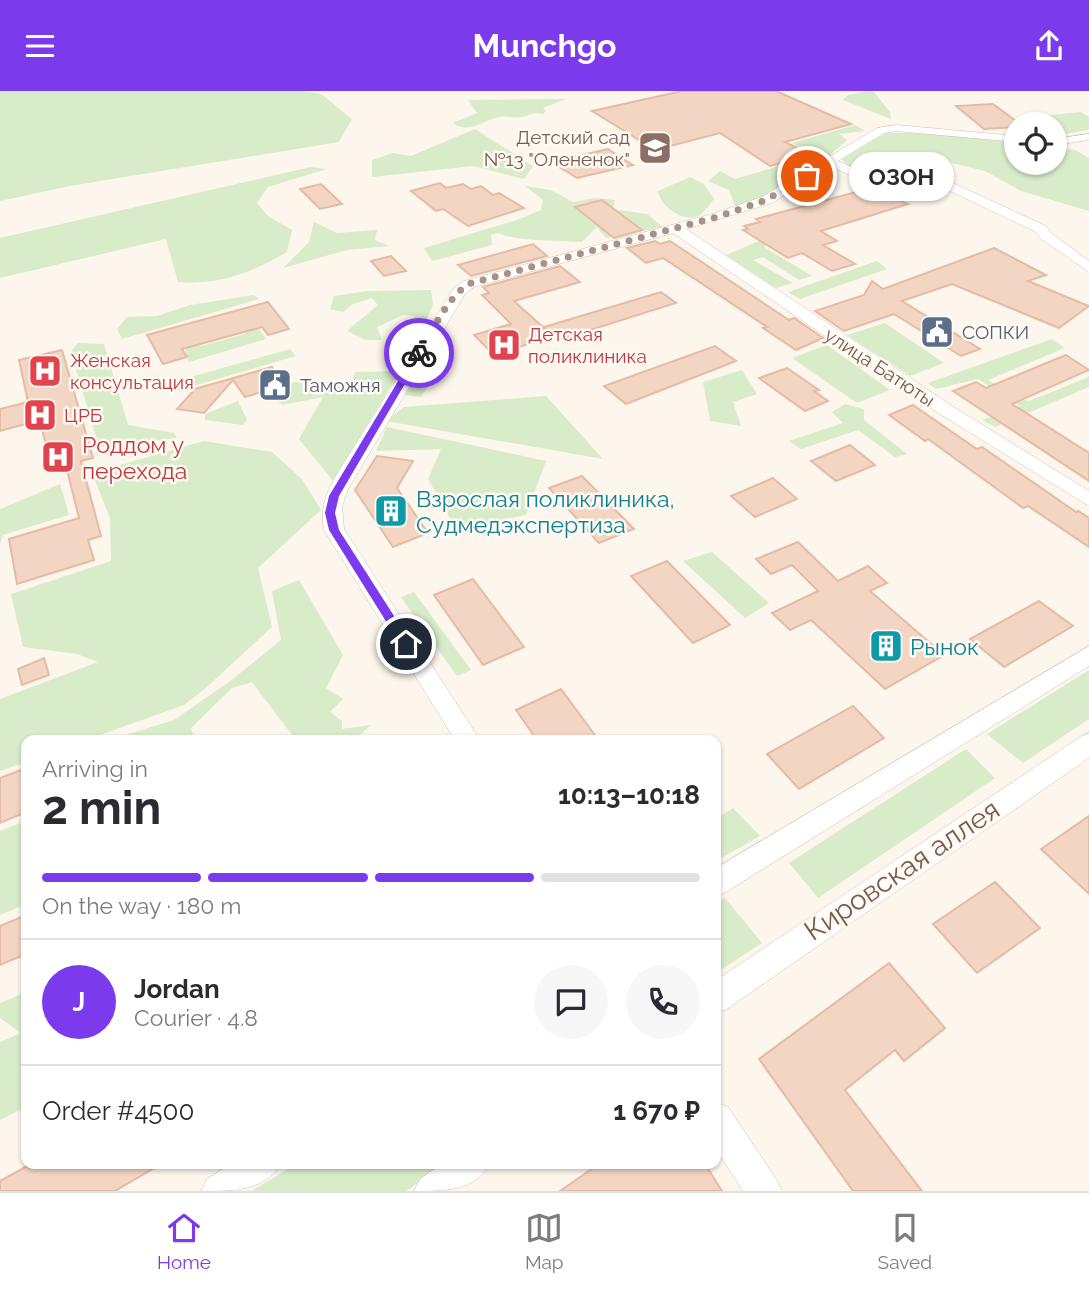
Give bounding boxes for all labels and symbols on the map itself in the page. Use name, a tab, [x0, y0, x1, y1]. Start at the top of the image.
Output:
place label: Детский сад №13 "Олененок"	[484, 126, 630, 170]
school or university icon: Детский сад №13 "Олененок"	[636, 129, 674, 167]
pin	[777, 146, 837, 206]
callout: ОЗОН	[849, 151, 954, 201]
public building icon: СОПКИ	[918, 313, 956, 351]
courier	[384, 318, 454, 388]
place label: СОПКИ	[962, 321, 1029, 343]
place label: Детская поликлиника	[528, 323, 647, 367]
street label: улица Батюты	[821, 323, 939, 411]
hospital icon: Детская поликлиника	[485, 326, 523, 364]
place label: Женская консультация	[70, 349, 194, 393]
hospital icon: Женская консультация	[26, 352, 64, 390]
public building icon: Таможня	[256, 366, 294, 404]
place label: Таможня	[300, 374, 381, 396]
hospital icon: ЦРБ	[21, 396, 59, 434]
place label: ЦРБ	[64, 404, 102, 426]
place label: Роддом у перехода	[82, 431, 187, 484]
hospital icon: Роддом у перехода	[39, 438, 77, 476]
place label: Взрослая поликлиника, Судмедэкспертиза	[416, 485, 675, 538]
building icon: Взрослая поликлиника, Судмедэкспертиза	[372, 492, 410, 530]
pin	[376, 614, 436, 674]
building icon: Рынок	[867, 627, 905, 665]
place label: Рынок	[910, 633, 979, 660]
street label: Кировская аллея	[798, 793, 1006, 947]

